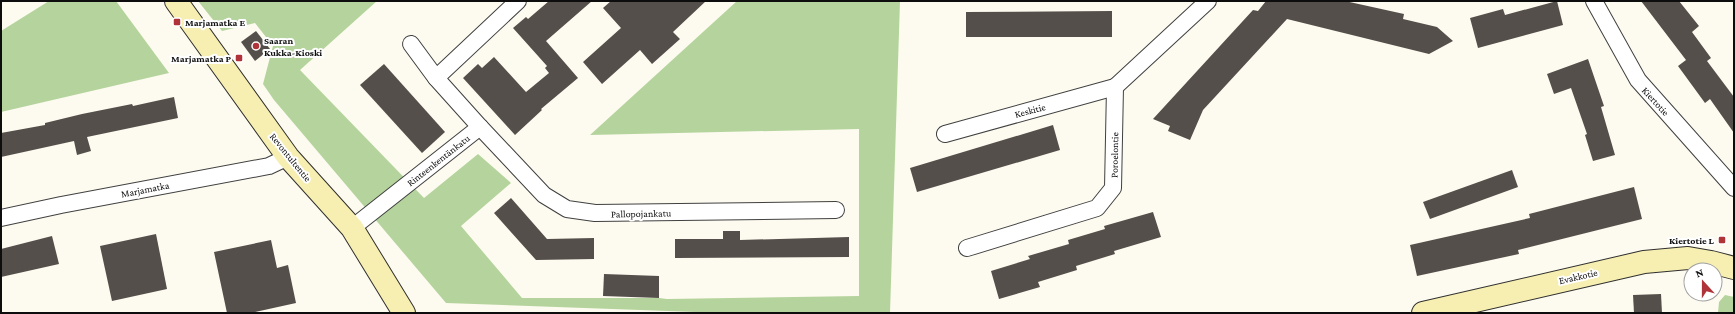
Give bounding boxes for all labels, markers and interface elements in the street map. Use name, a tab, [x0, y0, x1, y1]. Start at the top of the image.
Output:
marker: Marjamatka E	[172, 17, 182, 27]
place label: Marjamatka E	[185, 17, 245, 29]
place label: Saaran Kukka-Kioski	[264, 35, 322, 58]
marker: Saaran Kukka-Kioski	[251, 41, 261, 51]
place label: Marjamatka P	[171, 53, 231, 65]
marker: Marjamatka P	[234, 53, 244, 63]
street label: Kiertotie	[1640, 85, 1672, 118]
street label: Keskitie	[1013, 101, 1047, 120]
street label: Revontultentie	[268, 131, 314, 184]
street label: Poroelontie	[1109, 131, 1120, 178]
street label: Rinteenkentänkatu	[405, 132, 472, 188]
street label: Marjamatka	[120, 179, 171, 201]
street label: Pallopojankatu	[611, 207, 672, 221]
place label: Kiertotie L	[1669, 235, 1715, 246]
marker: Kiertotie L	[1717, 235, 1727, 245]
north arrow	[1683, 262, 1723, 302]
text: N	[1694, 266, 1706, 280]
street label: Evakkotie	[1558, 267, 1599, 286]

